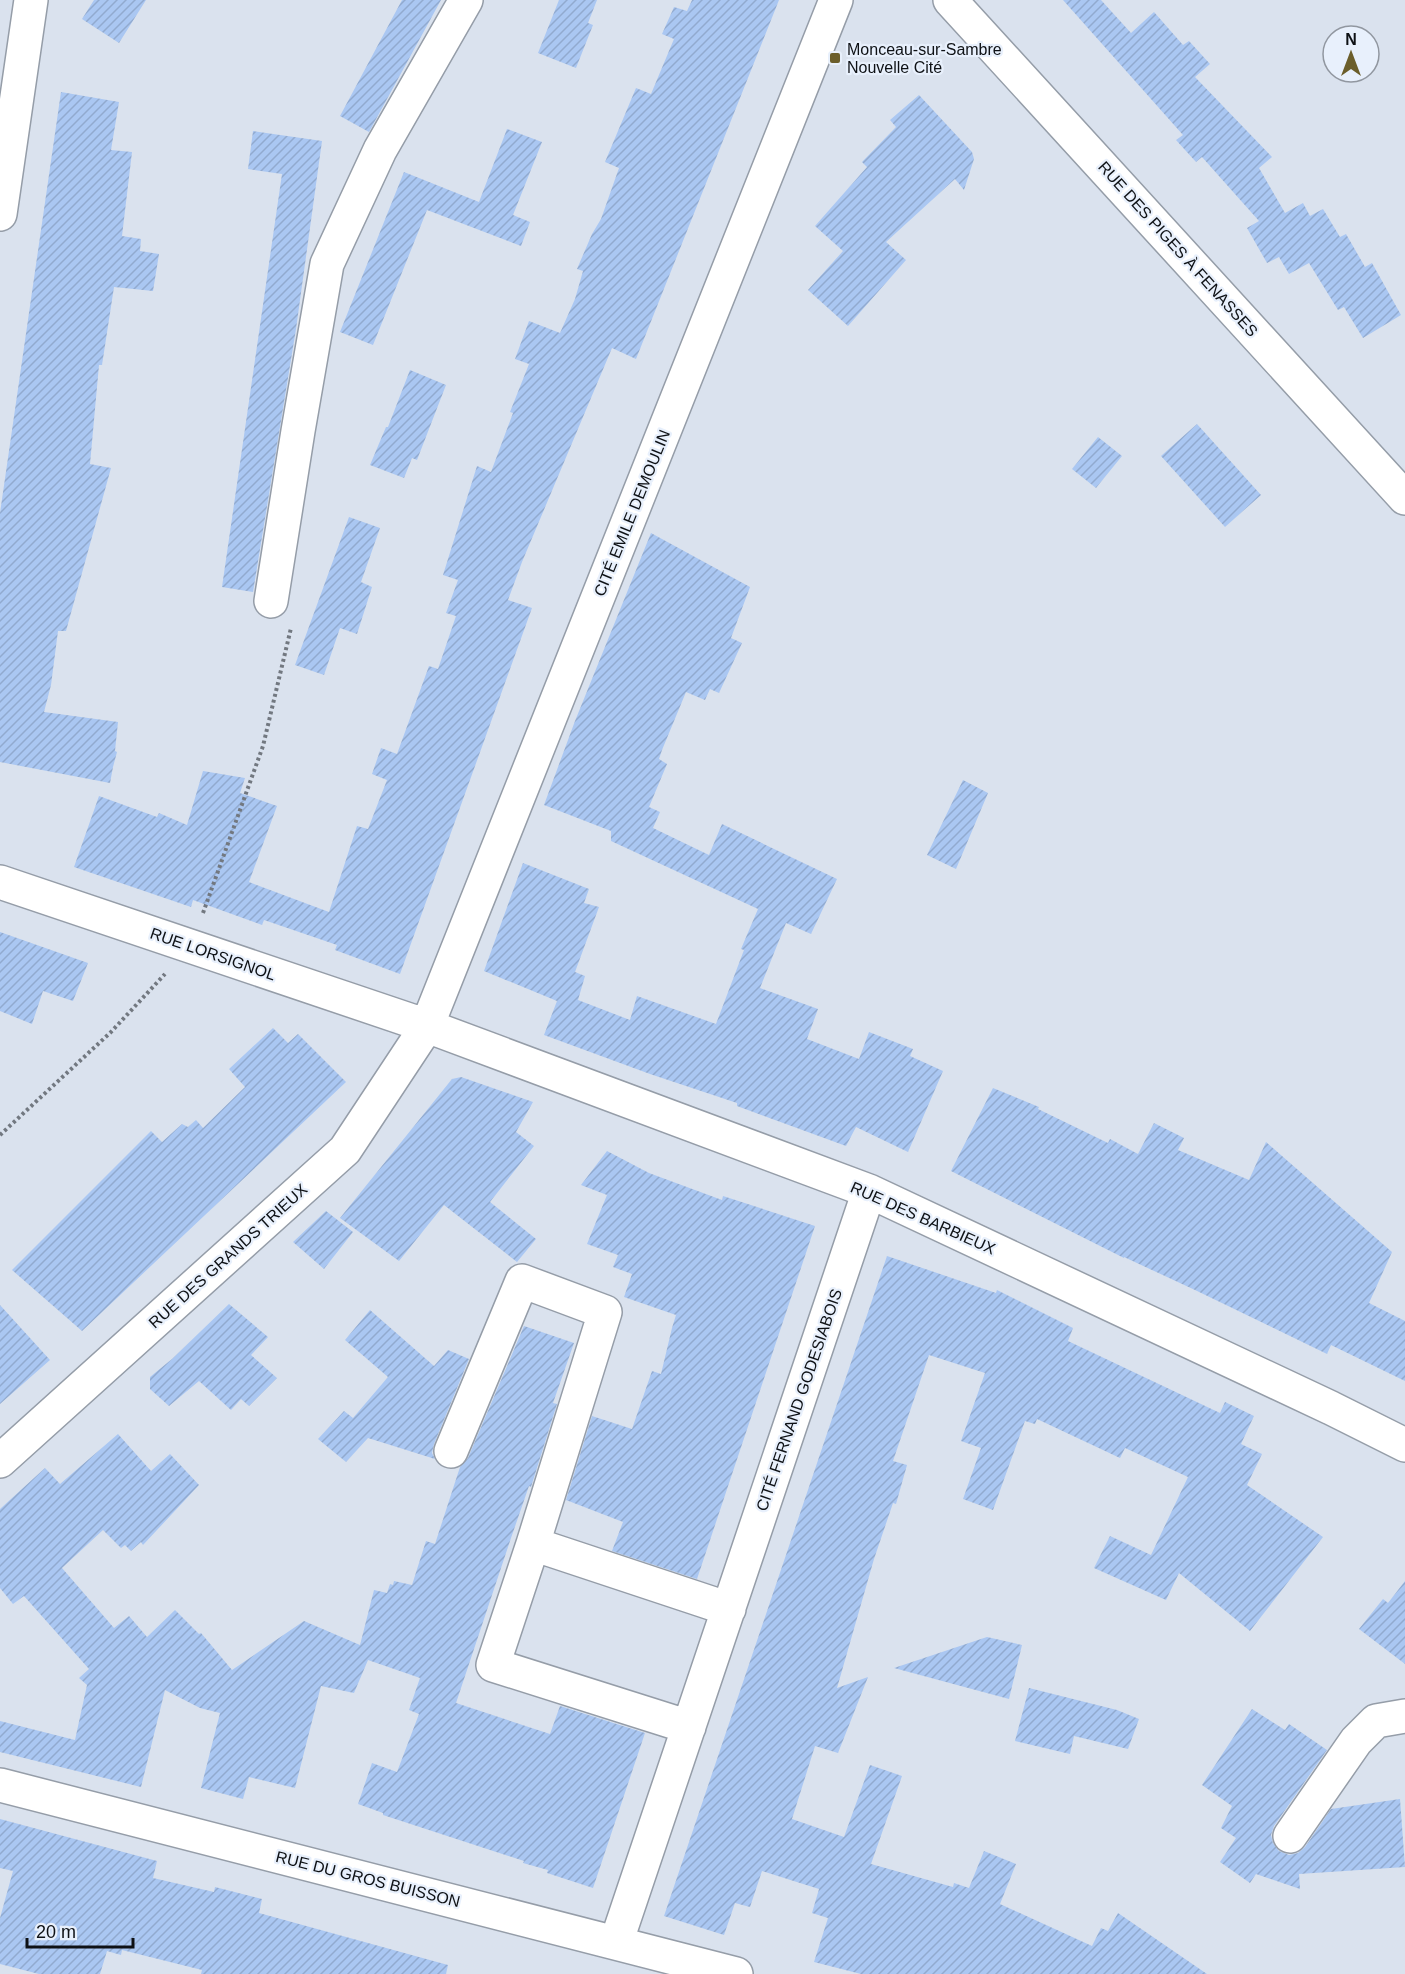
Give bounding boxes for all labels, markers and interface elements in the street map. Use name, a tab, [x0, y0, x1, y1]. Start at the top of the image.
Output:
north arrow	[1321, 24, 1381, 84]
text: N	[1345, 31, 1357, 48]
place label: Monceau-sur-Sambre Nouvelle Cité	[847, 41, 1002, 76]
marker: Monceau-sur-Sambre Nouvelle Cité	[828, 51, 842, 65]
street label: RUE DES PIGES À FENASSES	[1095, 157, 1262, 340]
street label: CITÉ EMILE DEMOULIN	[590, 427, 673, 599]
street label: RUE LORSIGNOL	[148, 925, 278, 983]
street label: RUE DES BARBIEUX	[848, 1178, 998, 1258]
street label: RUE DES GRANDS TRIEUX	[145, 1180, 311, 1332]
street label: CITÉ FERNAND GODESIABOIS	[752, 1286, 845, 1513]
street label: RUE DU GROS BUISSON	[274, 1848, 462, 1910]
scale bar	[27, 1911, 134, 1949]
text: 20 m	[36, 1922, 76, 1942]

